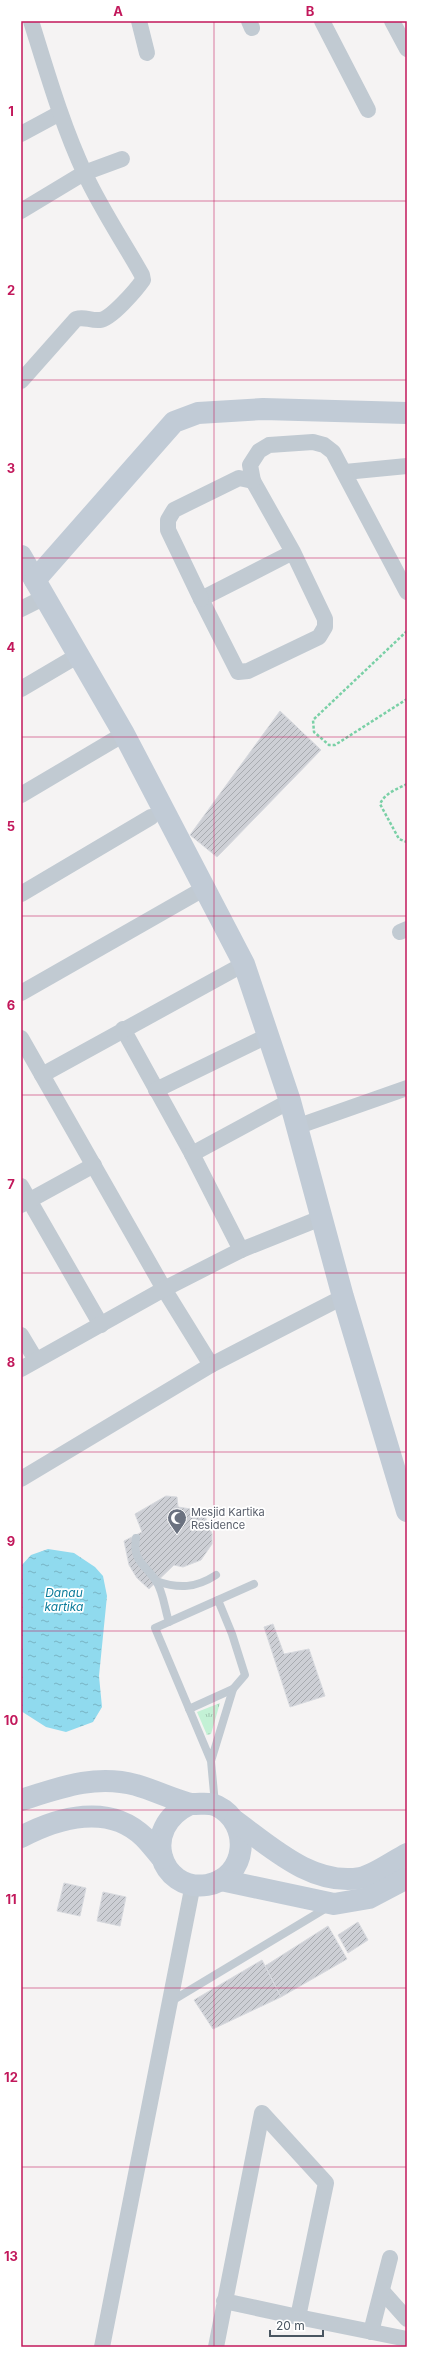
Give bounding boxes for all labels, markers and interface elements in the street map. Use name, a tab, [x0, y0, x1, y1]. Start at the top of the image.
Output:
text: A	[113, 3, 123, 19]
text: B	[306, 3, 315, 19]
text: 1	[8, 103, 14, 119]
text: 2	[7, 282, 15, 298]
text: 3	[7, 460, 15, 476]
text: 4	[7, 639, 16, 655]
text: 5	[7, 818, 15, 834]
text: 6	[7, 997, 15, 1013]
text: 7	[7, 1176, 15, 1192]
text: 8	[7, 1354, 15, 1370]
place label: Mesjid Kartika Residence	[191, 1505, 265, 1532]
mosque icon: Mesjid Kartika Residence	[166, 1507, 188, 1535]
text: 9	[7, 1533, 15, 1549]
water label: Danau kartika	[45, 1585, 83, 1614]
text: 10	[4, 1712, 18, 1728]
text: 11	[5, 1891, 17, 1907]
text: 12	[4, 2069, 18, 2085]
text: 13	[4, 2248, 18, 2264]
scale bar	[270, 2312, 323, 2338]
text: 20 m	[276, 2318, 305, 2333]

